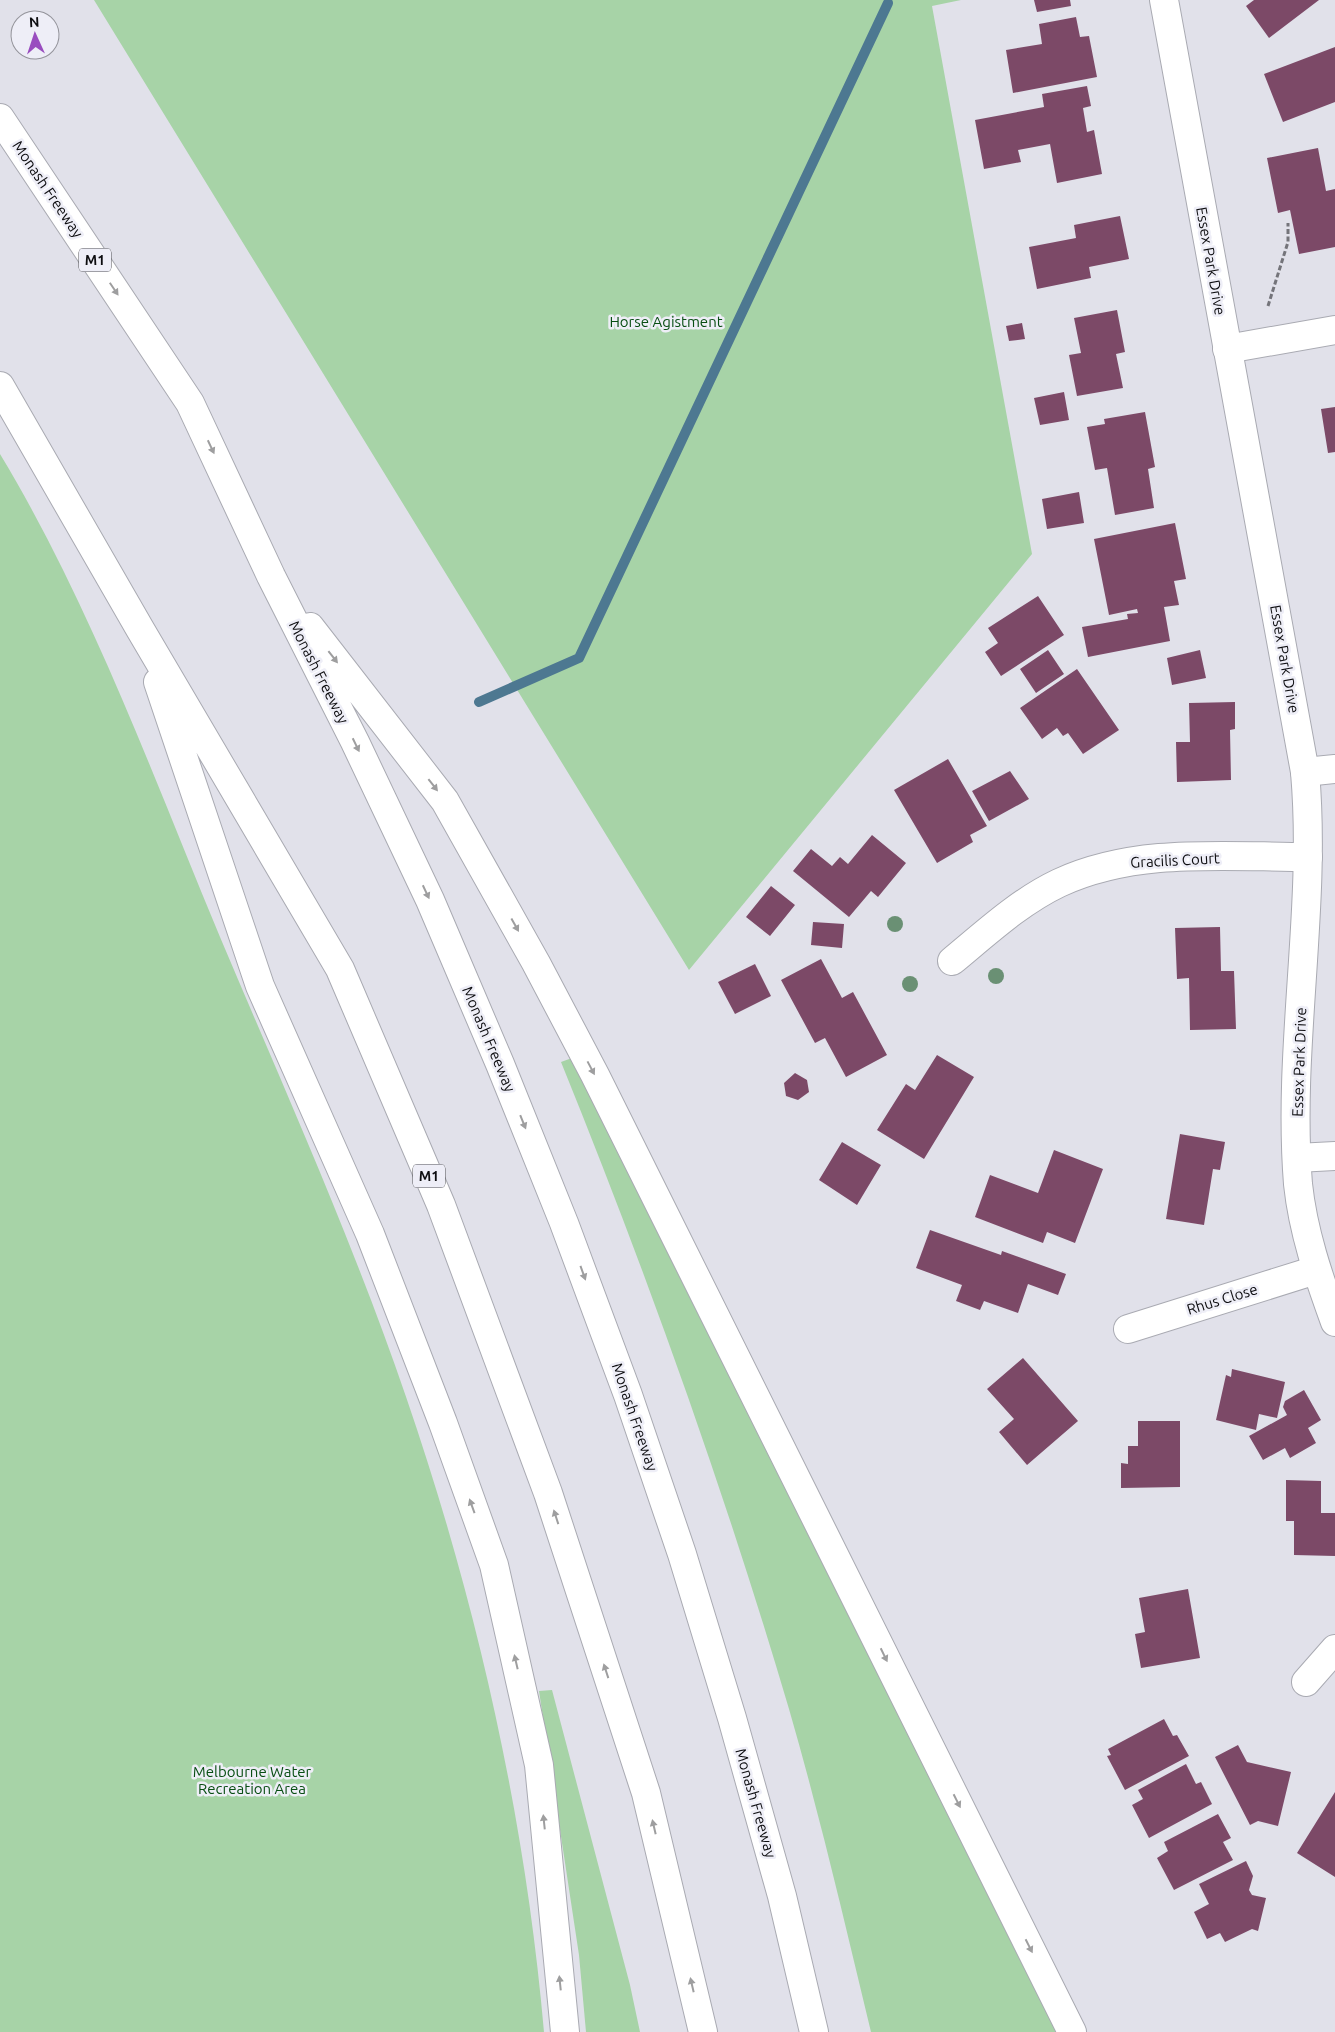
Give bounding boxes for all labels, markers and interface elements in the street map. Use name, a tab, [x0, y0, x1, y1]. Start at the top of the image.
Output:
north arrow	[10, 10, 60, 60]
text: N	[29, 14, 40, 30]
street label: Monash Freeway	[9, 137, 87, 241]
street label: Essex Park Drive	[1193, 206, 1229, 316]
road number: M1	[79, 248, 111, 272]
one-way arrow	[110, 283, 119, 296]
park label: Horse Agistment	[609, 313, 723, 330]
one-way arrow	[207, 440, 215, 454]
street label: Essex Park Drive	[1267, 604, 1303, 714]
street label: Monash Freeway	[286, 618, 352, 726]
one-way arrow	[328, 650, 339, 663]
one-way arrow	[352, 738, 360, 752]
one-way arrow	[427, 778, 438, 791]
street label: Gracilis Court	[1130, 849, 1220, 871]
one-way arrow	[422, 885, 430, 899]
one-way arrow	[511, 918, 519, 932]
street label: Monash Freeway	[459, 984, 519, 1094]
street label: Essex Park Drive	[1289, 1007, 1309, 1117]
one-way arrow	[587, 1062, 596, 1075]
one-way arrow	[520, 1115, 528, 1129]
road number: M1	[413, 1164, 445, 1188]
one-way arrow	[579, 1266, 587, 1281]
street label: Rhus Close	[1185, 1280, 1259, 1318]
street label: Monash Freeway	[609, 1361, 661, 1473]
one-way arrow	[468, 1498, 476, 1513]
one-way arrow	[551, 1509, 559, 1524]
one-way arrow	[880, 1648, 888, 1662]
one-way arrow	[512, 1655, 520, 1670]
one-way arrow	[602, 1664, 609, 1679]
street label: Monash Freeway	[732, 1746, 780, 1860]
park label: Melbourne Water Recreation Area	[193, 1763, 312, 1797]
one-way arrow	[953, 1794, 961, 1808]
one-way arrow	[540, 1813, 548, 1829]
one-way arrow	[650, 1819, 658, 1834]
one-way arrow	[1025, 1939, 1033, 1953]
one-way arrow	[556, 1975, 564, 1991]
one-way arrow	[688, 1977, 696, 1992]

